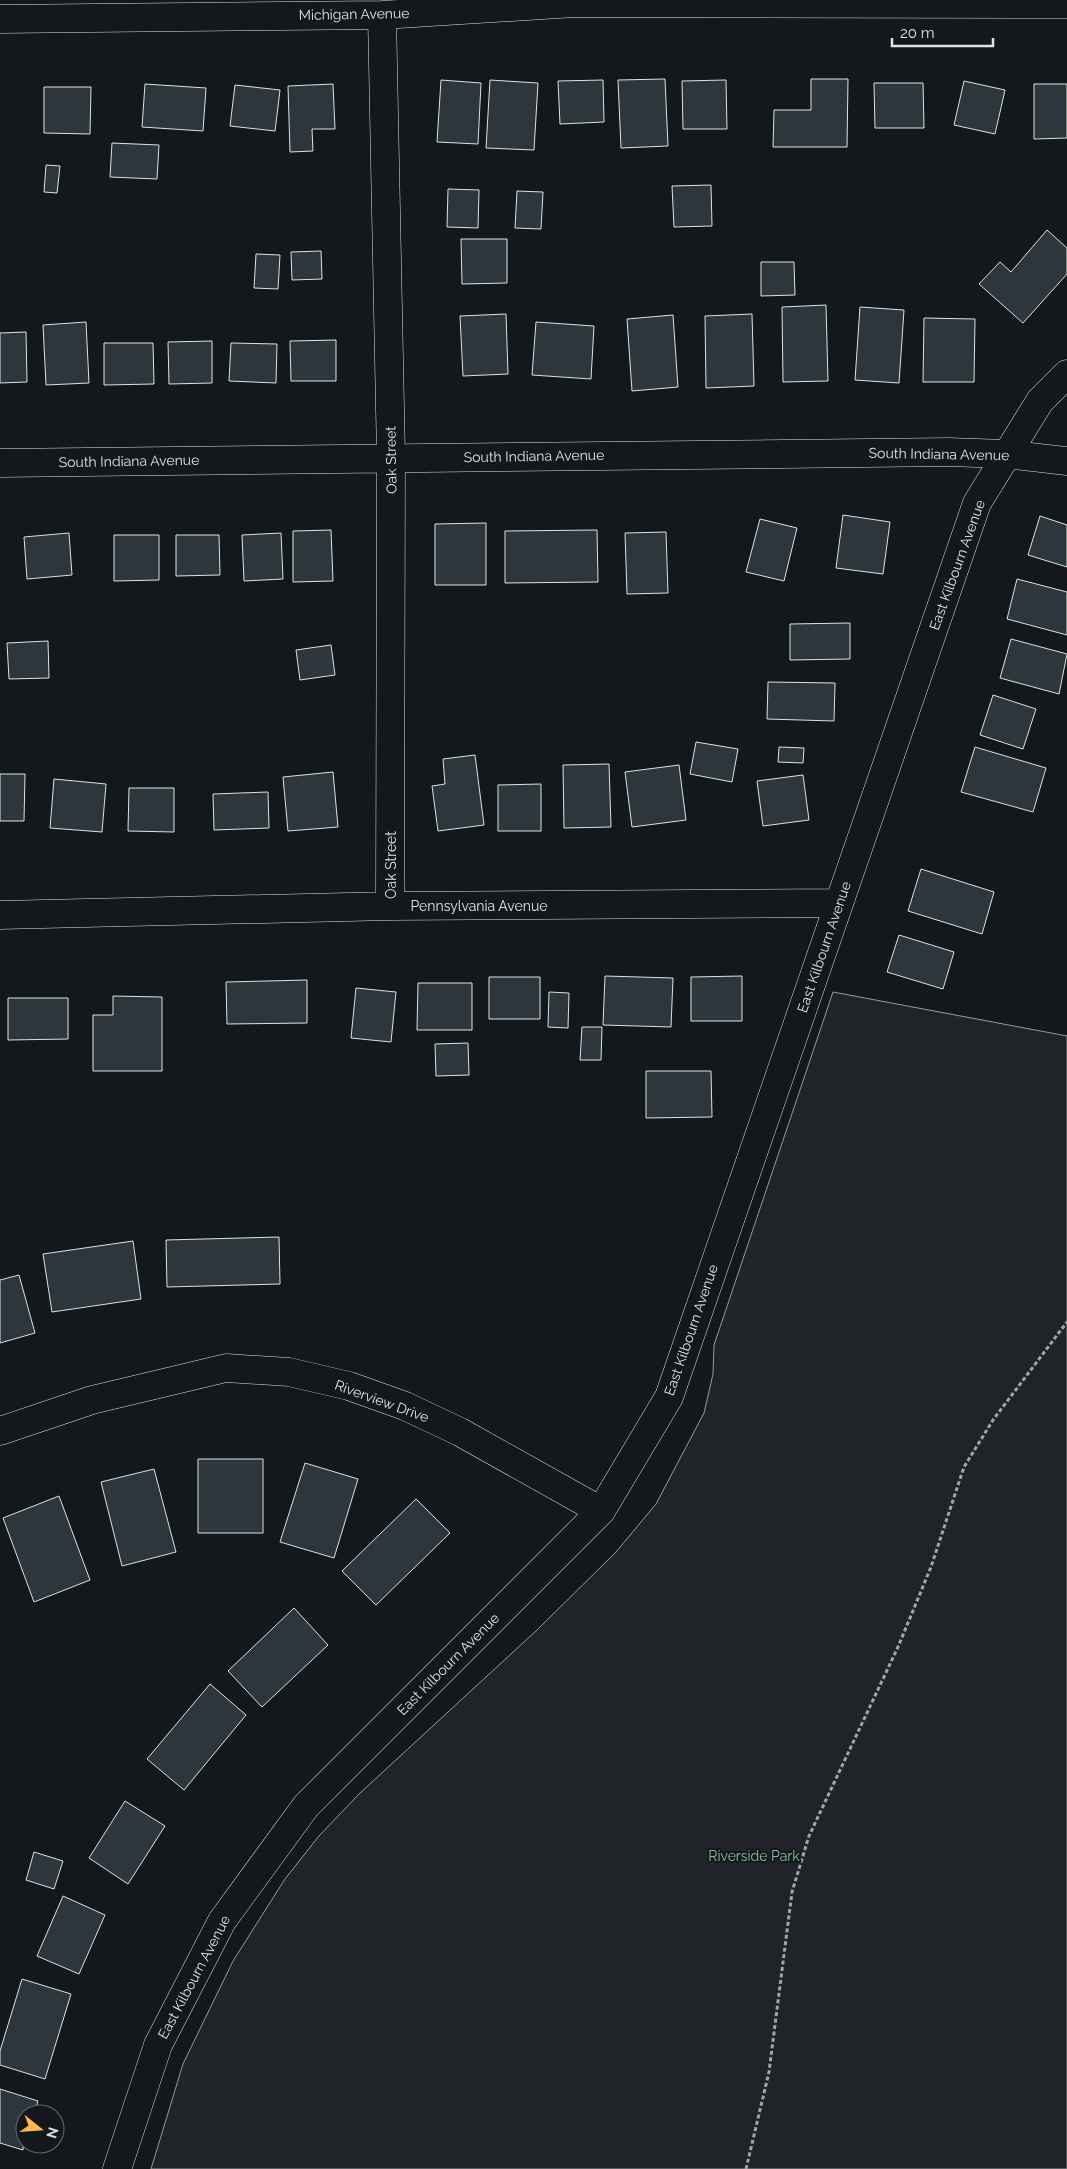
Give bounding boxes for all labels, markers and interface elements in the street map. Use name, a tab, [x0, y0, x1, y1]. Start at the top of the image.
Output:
street label: Michigan Avenue	[298, 5, 410, 23]
scale bar	[892, 15, 993, 47]
text: 20 m	[900, 24, 935, 42]
street label: Oak Street	[382, 426, 400, 494]
street label: South Indiana Avenue	[869, 445, 1009, 463]
street label: South Indiana Avenue	[464, 447, 604, 465]
street label: South Indiana Avenue	[59, 452, 199, 470]
street label: East Kilbourn Avenue	[926, 498, 988, 632]
street label: Oak Street	[383, 831, 399, 899]
street label: East Kilbourn Avenue	[794, 879, 854, 1015]
street label: Pennsylvania Avenue	[411, 898, 547, 914]
street label: East Kilbourn Avenue	[661, 1262, 721, 1398]
street label: Riverview Drive	[333, 1377, 431, 1425]
street label: East Kilbourn Avenue	[394, 1610, 502, 1718]
park label: Riverside Park	[708, 1848, 800, 1864]
street label: East Kilbourn Avenue	[155, 1912, 233, 2042]
north arrow	[15, 2104, 65, 2154]
text: N	[43, 2125, 62, 2140]

